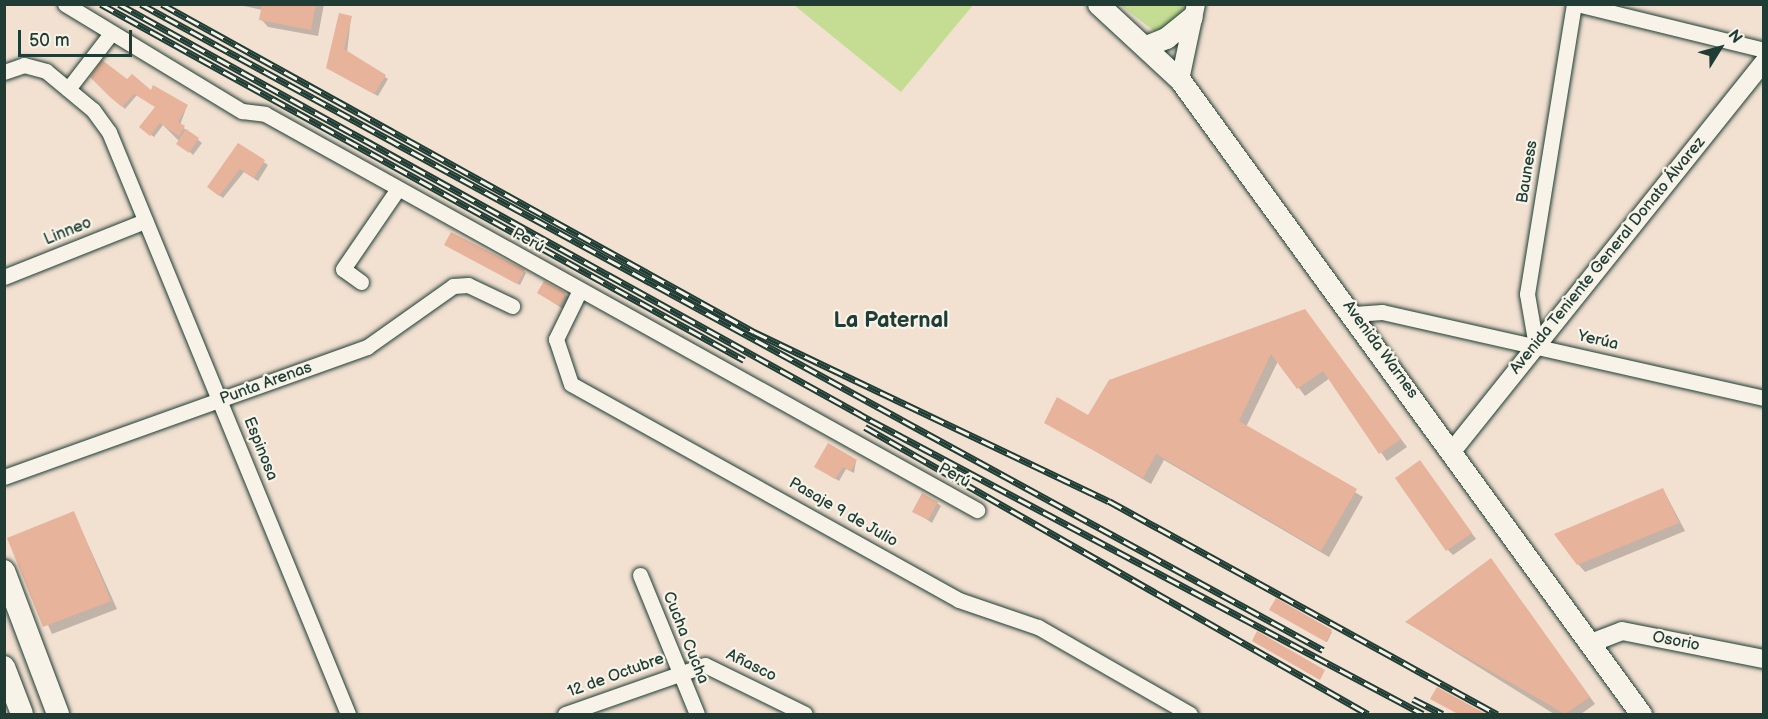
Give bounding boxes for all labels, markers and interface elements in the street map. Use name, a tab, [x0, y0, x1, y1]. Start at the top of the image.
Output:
scale bar	[21, 18, 135, 56]
north arrow	[1690, 18, 1750, 78]
text: N	[1724, 26, 1746, 47]
text: 50 m	[29, 30, 70, 51]
street label: Avenida Teniente General Donato Álvarez	[1506, 133, 1710, 379]
street label: Bauness	[1514, 139, 1542, 205]
street label: Linneo	[41, 214, 95, 250]
street label: Perú	[509, 224, 547, 258]
street label: Avenida Warnes	[1338, 297, 1422, 403]
district label: La Paternal	[833, 308, 949, 334]
street label: Yerúa	[1576, 327, 1620, 355]
street label: Punta Arenas	[217, 358, 315, 410]
street label: Espinosa	[239, 415, 281, 483]
street label: Perú	[935, 459, 973, 493]
street label: Pasaje 9 de Julio	[785, 474, 901, 552]
street label: Cucha Cucha	[658, 589, 712, 687]
street label: Osorio	[1651, 628, 1701, 656]
street label: Añasco	[723, 646, 779, 686]
street label: 12 de Octubre	[565, 650, 667, 702]

